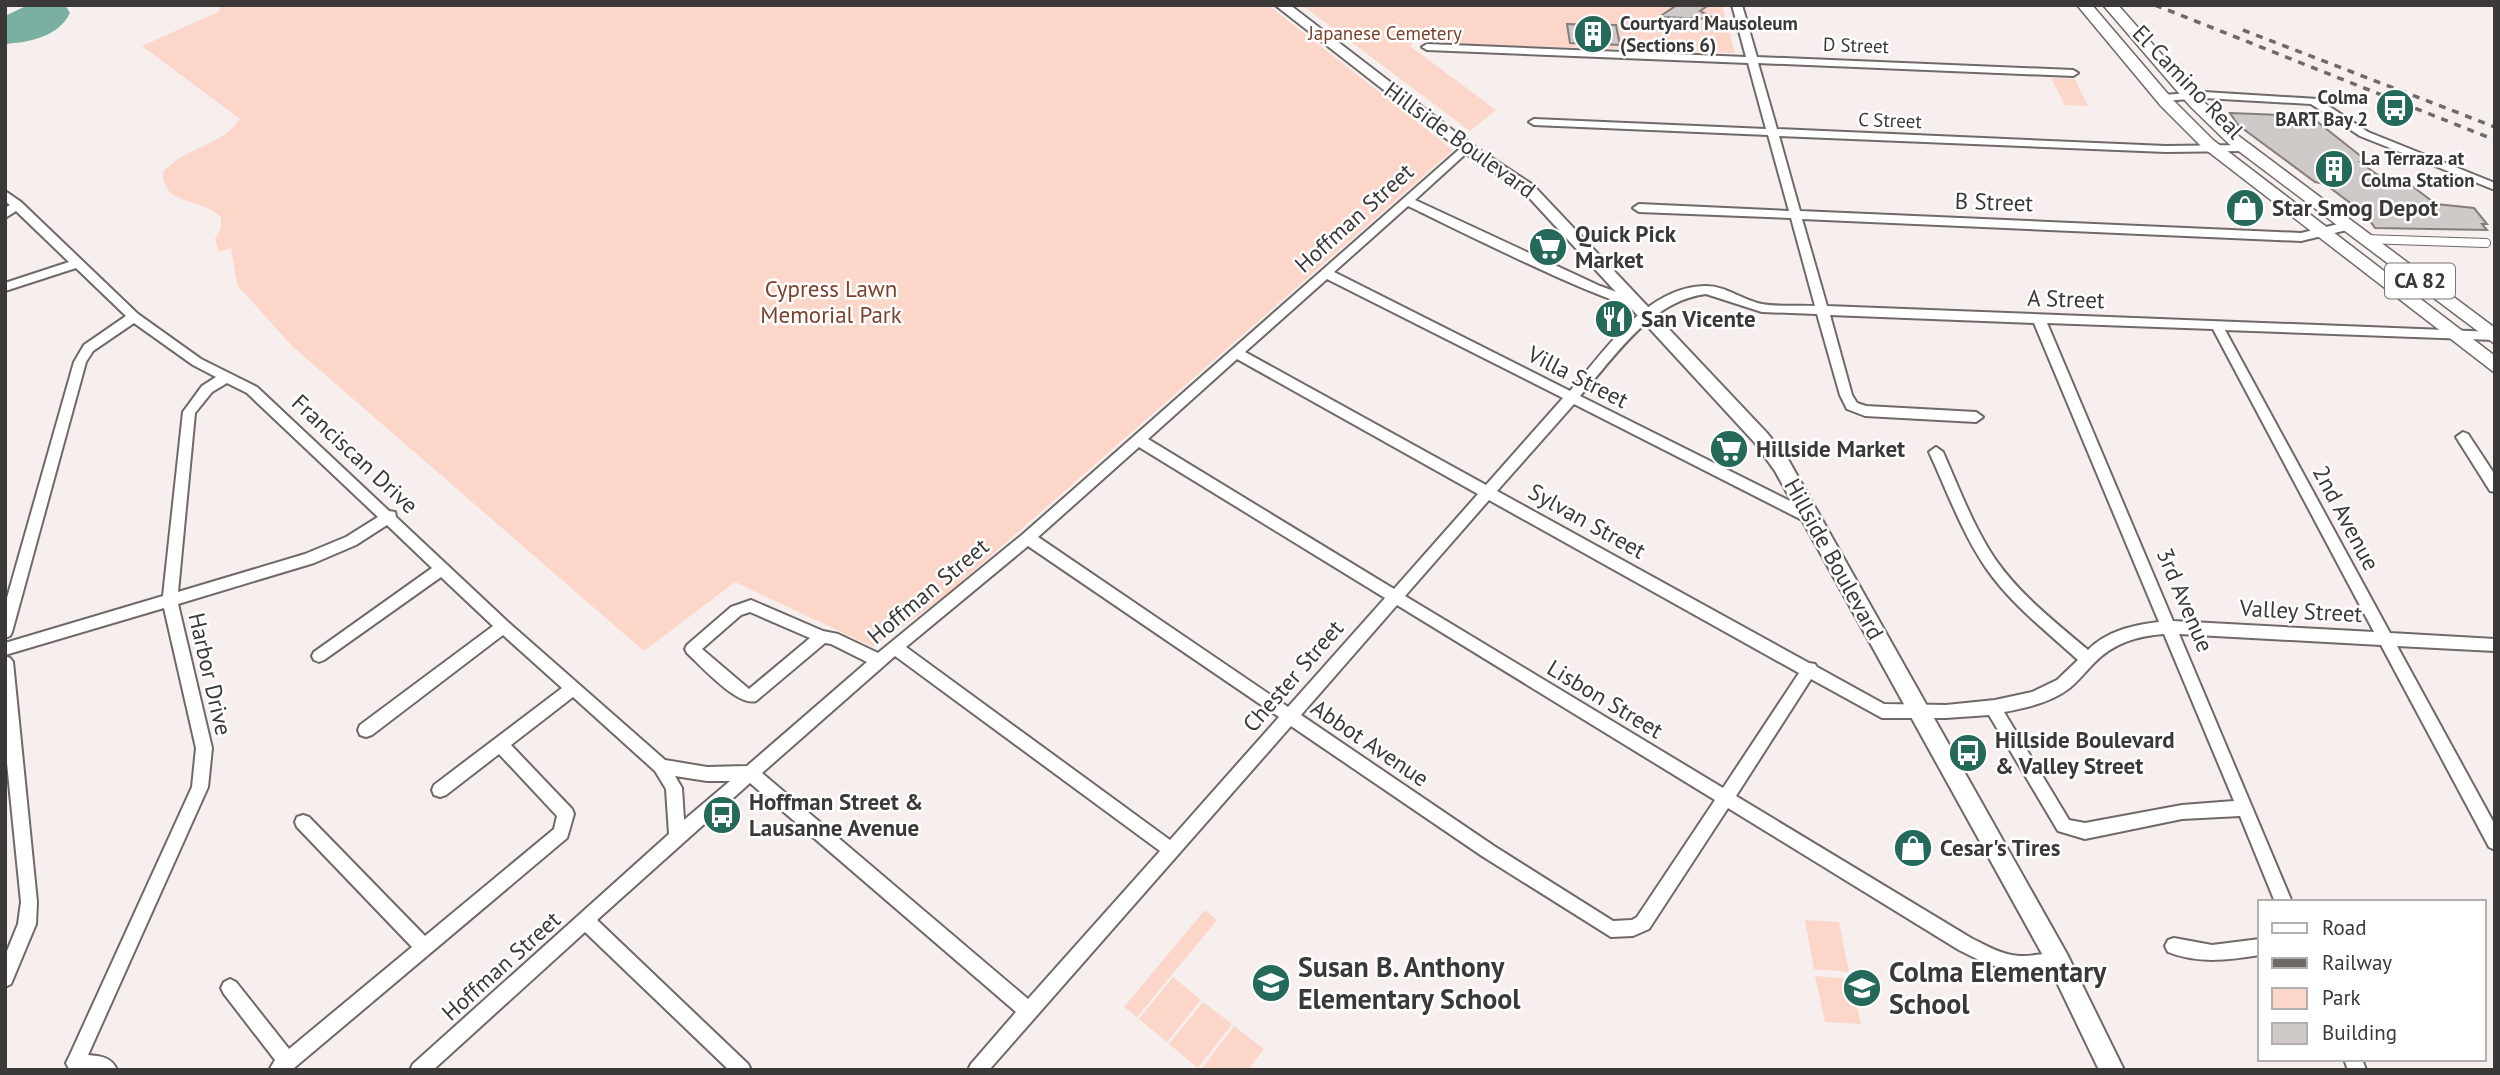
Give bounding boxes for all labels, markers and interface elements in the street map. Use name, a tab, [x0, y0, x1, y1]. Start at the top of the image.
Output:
place label: Courtyard Mausoleum (Sections 6)	[1620, 11, 1798, 57]
building icon: Courtyard Mausoleum (Sections 6)	[1572, 13, 1614, 55]
street label: El Camino Real	[2127, 18, 2250, 145]
park label: Japanese Cemetery	[1307, 21, 1462, 45]
street label: D Street	[1823, 32, 1890, 58]
street label: Hillside Boulevard	[1379, 75, 1542, 204]
place label: Colma BART Bay 2	[2275, 85, 2368, 131]
bus stop icon: Colma BART Bay 2	[2374, 87, 2416, 129]
street label: C Street	[1858, 107, 1923, 133]
place label: La Terraza at Colma Station	[2361, 146, 2475, 192]
building icon: La Terraza at Colma Station	[2313, 148, 2355, 190]
street label: Hoffman Street	[1288, 157, 1419, 278]
street label: B Street	[1954, 186, 2034, 217]
shop icon: Star Smog Depot	[2224, 187, 2266, 229]
place label: Star Smog Depot	[2272, 193, 2438, 222]
place label: Quick Pick Market	[1575, 219, 1677, 274]
supermarket icon: Quick Pick Market	[1527, 226, 1569, 268]
road number: CA 82	[2385, 264, 2455, 298]
park label: Cypress Lawn Memorial Park	[760, 274, 902, 329]
street label: A Street	[2027, 283, 2105, 314]
restaurant icon: San Vicente	[1593, 298, 1635, 340]
place label: San Vicente	[1641, 304, 1756, 333]
street label: Villa Street	[1522, 338, 1634, 414]
street label: Franciscan Drive	[286, 388, 424, 519]
supermarket icon: Hillside Market	[1708, 428, 1750, 470]
place label: Hillside Market	[1756, 434, 1905, 463]
street label: 2nd Avenue	[2307, 460, 2386, 575]
street label: Hillside Boulevard	[1778, 473, 1891, 644]
street label: Sylvan Street	[1524, 476, 1651, 565]
street label: Hoffman Street	[861, 531, 995, 650]
street label: 3rd Avenue	[2151, 544, 2220, 656]
street label: Valley Street	[2238, 593, 2363, 628]
street label: Harbor Drive	[182, 610, 239, 738]
street label: Chester Street	[1236, 614, 1349, 738]
street label: Lisbon Street	[1542, 653, 1669, 745]
street label: Abbot Avenue	[1306, 693, 1435, 793]
place label: Hillside Boulevard & Valley Street	[1995, 725, 2175, 780]
bus stop icon: Hillside Boulevard & Valley Street	[1947, 732, 1989, 774]
place label: Hoffman Street & Lausanne Avenue	[749, 787, 923, 842]
bus stop icon: Hoffman Street & Lausanne Avenue	[701, 794, 743, 836]
shop icon: Cesar's Tires	[1892, 827, 1934, 869]
place label: Cesar's Tires	[1940, 833, 2061, 862]
legend	[2258, 900, 2486, 1061]
street label: Hoffman Street	[435, 905, 566, 1026]
text: Road	[2322, 914, 2366, 941]
place label: Susan B. Anthony Elementary School	[1298, 948, 1521, 1017]
text: Railway	[2322, 949, 2392, 976]
place label: Colma Elementary School	[1889, 953, 2107, 1022]
school or university icon: Susan B. Anthony Elementary School	[1250, 962, 1292, 1004]
school or university icon: Colma Elementary School	[1841, 967, 1883, 1009]
text: Park	[2322, 984, 2361, 1011]
text: Building	[2322, 1019, 2397, 1046]

